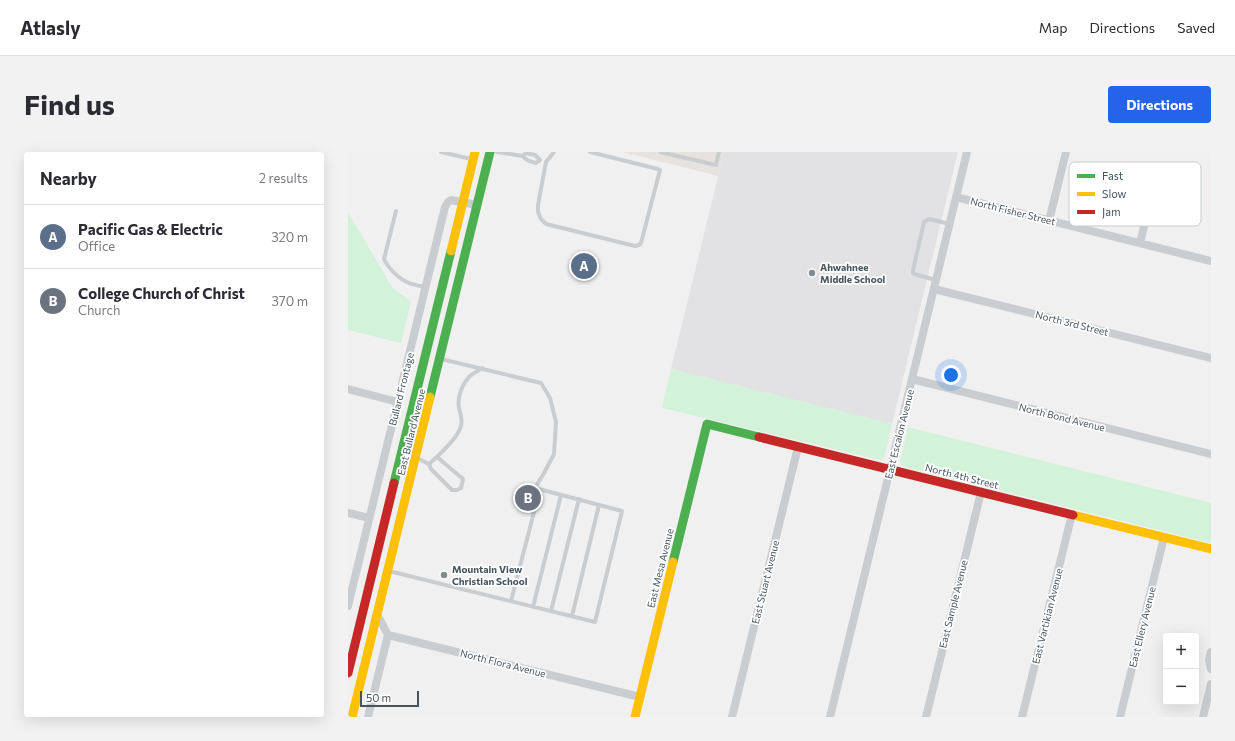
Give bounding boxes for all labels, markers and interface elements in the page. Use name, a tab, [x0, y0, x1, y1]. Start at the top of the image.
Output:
text: Atlasly	[20, 16, 81, 39]
text: Map	[1039, 19, 1068, 36]
text: Directions	[1090, 19, 1155, 36]
text: Saved	[1177, 19, 1215, 36]
button: Directions	[1108, 86, 1211, 123]
text: Find us	[24, 87, 115, 121]
legend	[1069, 162, 1201, 226]
text: Nearby	[40, 168, 97, 189]
text: Fast	[1102, 169, 1124, 182]
text: 2 results	[259, 170, 308, 186]
text: Slow	[1102, 187, 1127, 200]
street label: North Fisher Street	[969, 195, 1057, 227]
text: Jam	[1102, 205, 1121, 219]
text: Pacific Gas & Electric	[78, 220, 223, 238]
text: A	[48, 229, 58, 245]
text: 320 m	[271, 229, 308, 245]
text: Office	[78, 238, 115, 254]
pin: A	[571, 251, 597, 281]
place label: Ahwahnee Middle School	[820, 261, 886, 285]
marker: Ahwahnee Middle School	[807, 268, 817, 278]
text: College Church of Christ	[78, 284, 245, 302]
text: B	[49, 293, 57, 309]
text: 370 m	[271, 293, 308, 309]
text: Church	[78, 302, 120, 318]
street label: North 3rd Street	[1034, 308, 1110, 338]
street label: Bullard Frontage	[386, 351, 416, 427]
your location	[941, 365, 961, 385]
street label: East Bullard Avenue	[394, 387, 428, 477]
street label: East Escalon Avenue	[882, 388, 916, 480]
street label: North Bond Avenue	[1018, 400, 1106, 434]
street label: North 4th Street	[924, 461, 1000, 491]
pin: B	[515, 483, 541, 513]
street label: East Mesa Avenue	[644, 527, 676, 609]
street label: East Stuart Avenue	[749, 539, 781, 625]
street label: East Sample Avenue	[936, 559, 970, 649]
place label: Mountain View Christian School	[452, 563, 528, 587]
street label: East Vartikian Avenue	[1029, 567, 1065, 665]
marker: Mountain View Christian School	[439, 570, 449, 580]
street label: East Ellery Avenue	[1126, 586, 1158, 668]
map controls	[1163, 633, 1199, 705]
button: +	[1163, 633, 1199, 669]
street label: North Flora Avenue	[459, 647, 547, 679]
button: −	[1163, 669, 1199, 705]
scale bar	[360, 689, 419, 708]
text: 50 m	[366, 691, 391, 704]

